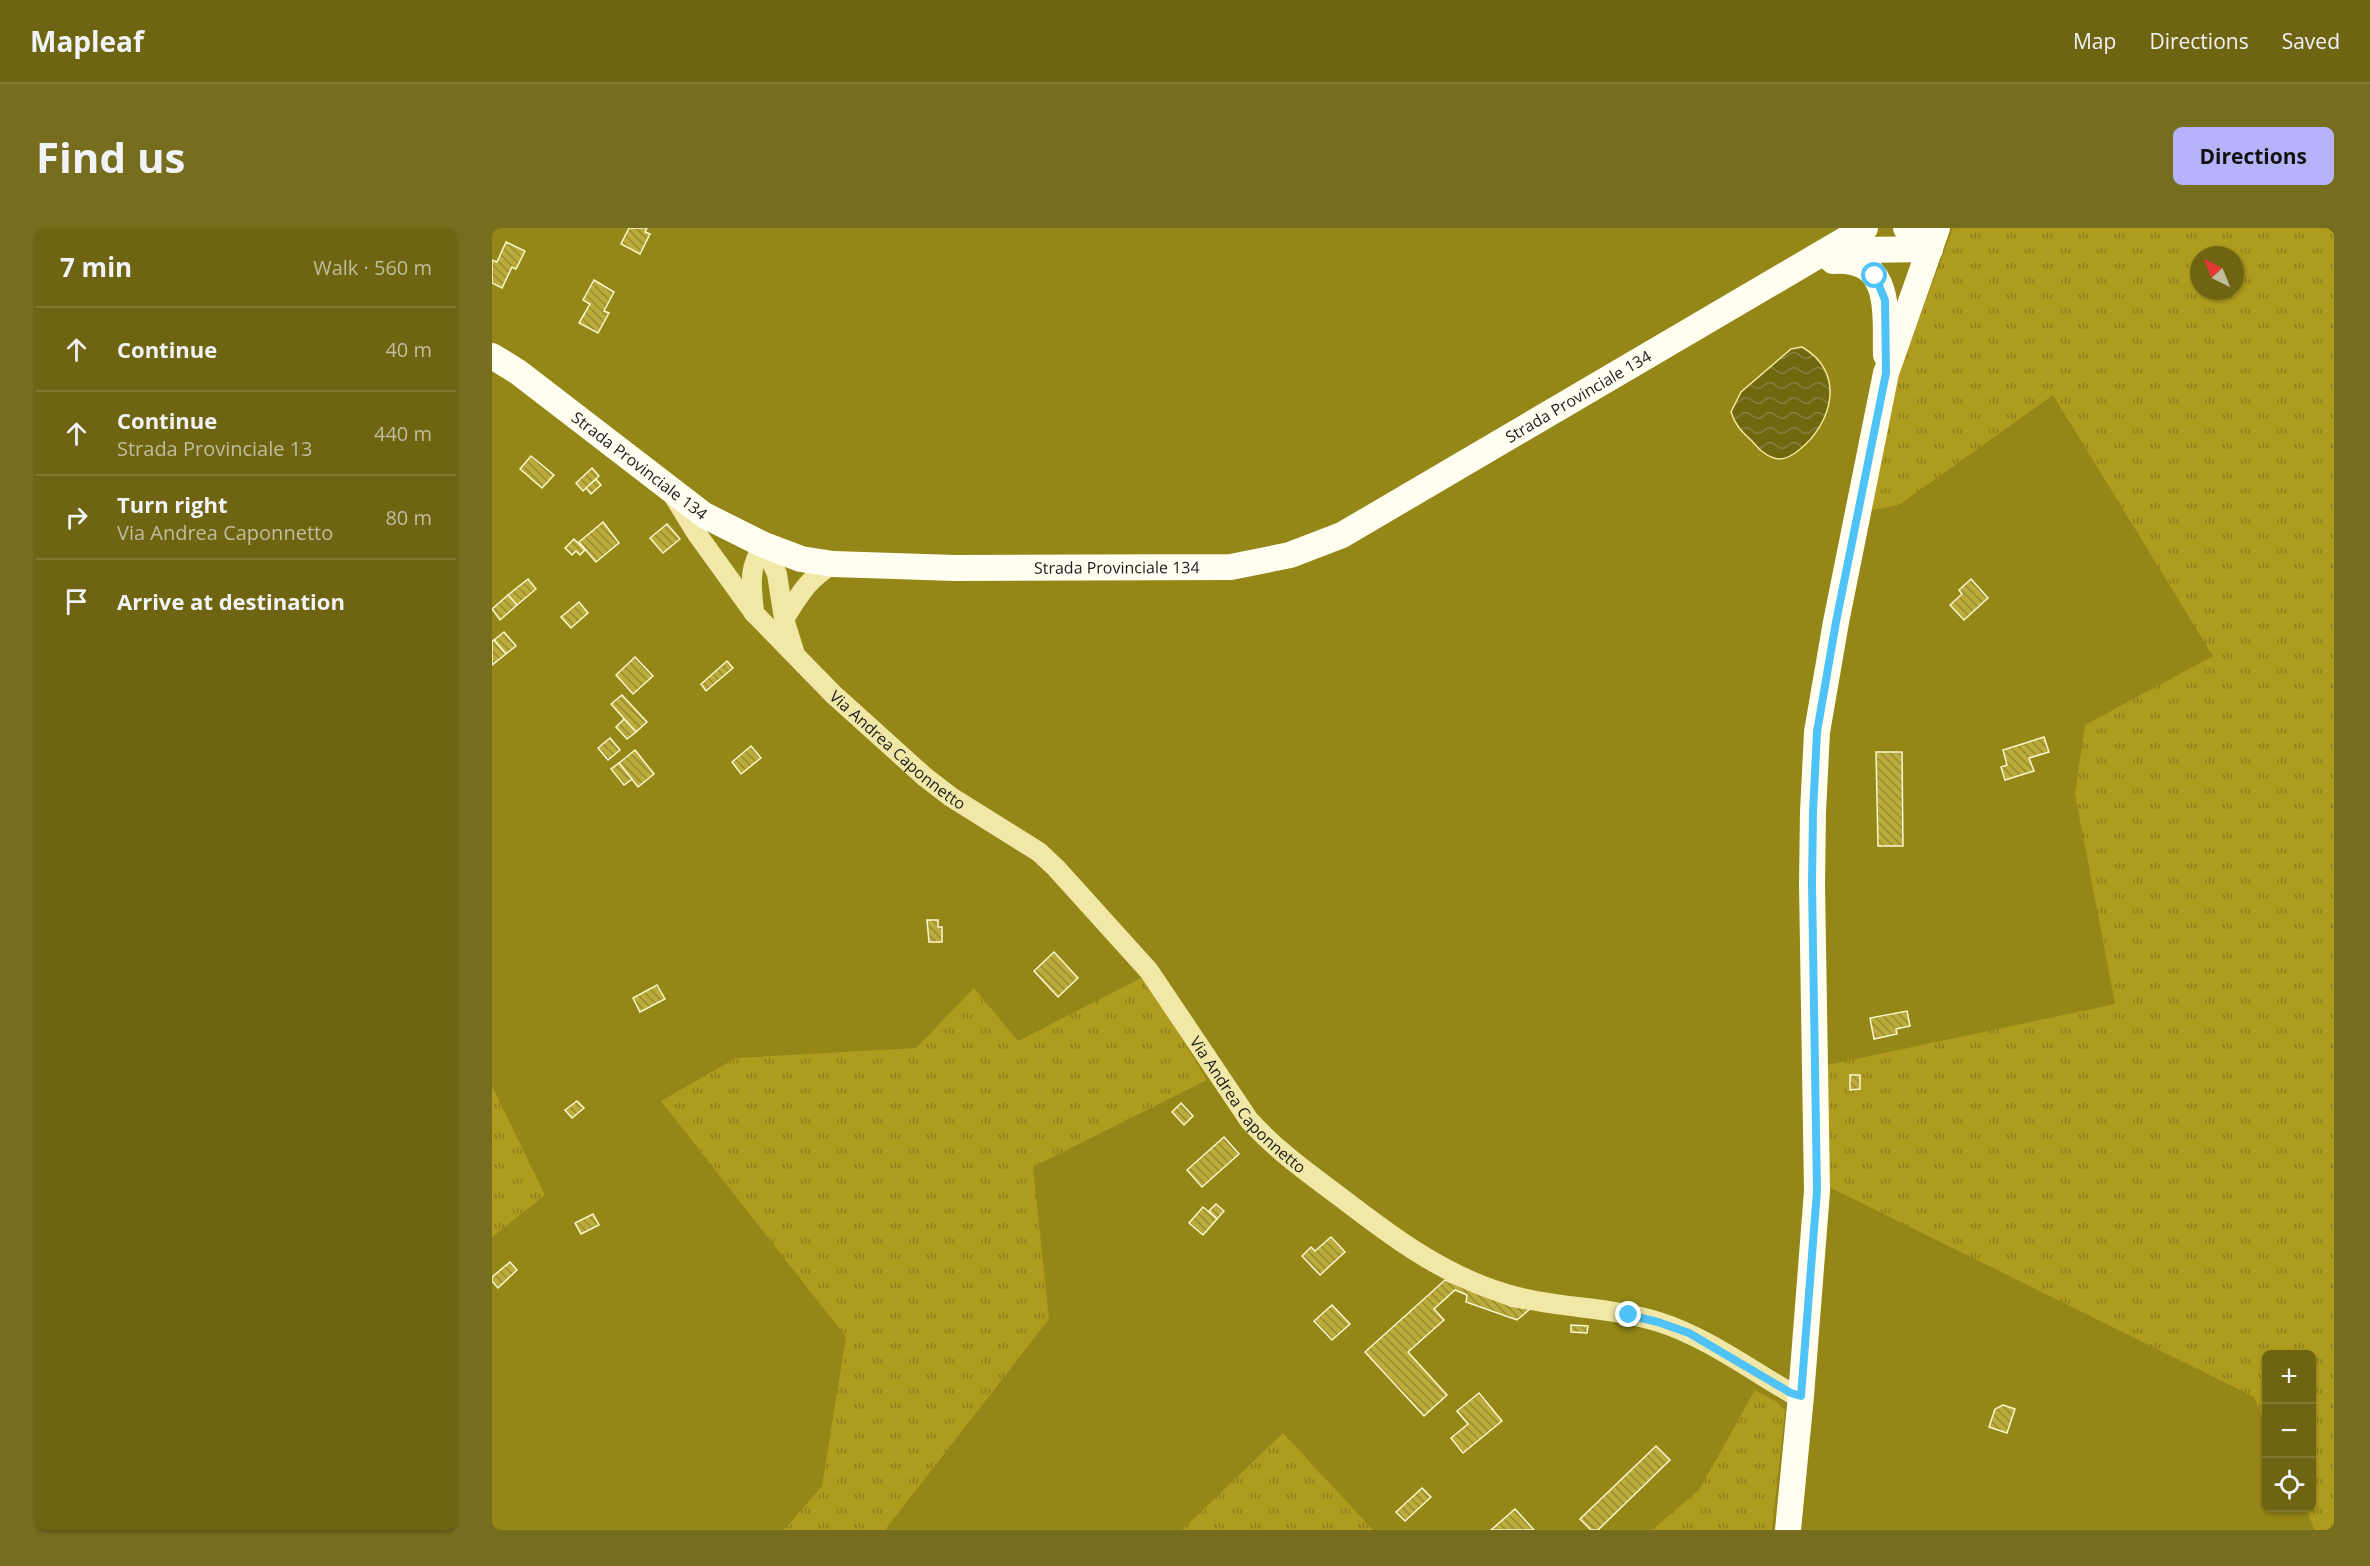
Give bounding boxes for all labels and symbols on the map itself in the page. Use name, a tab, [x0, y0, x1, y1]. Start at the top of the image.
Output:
north arrow	[2190, 246, 2244, 300]
route start	[1861, 262, 1887, 288]
street label: Strada Provinciale 134	[1501, 345, 1655, 448]
street label: Strada Provinciale 134	[567, 406, 712, 525]
street label: Strada Provinciale 134	[1034, 556, 1200, 579]
street label: Via Andrea Caponnetto	[825, 685, 970, 815]
street label: Via Andrea Caponnetto	[1185, 1032, 1311, 1178]
route end	[1615, 1301, 1641, 1327]

